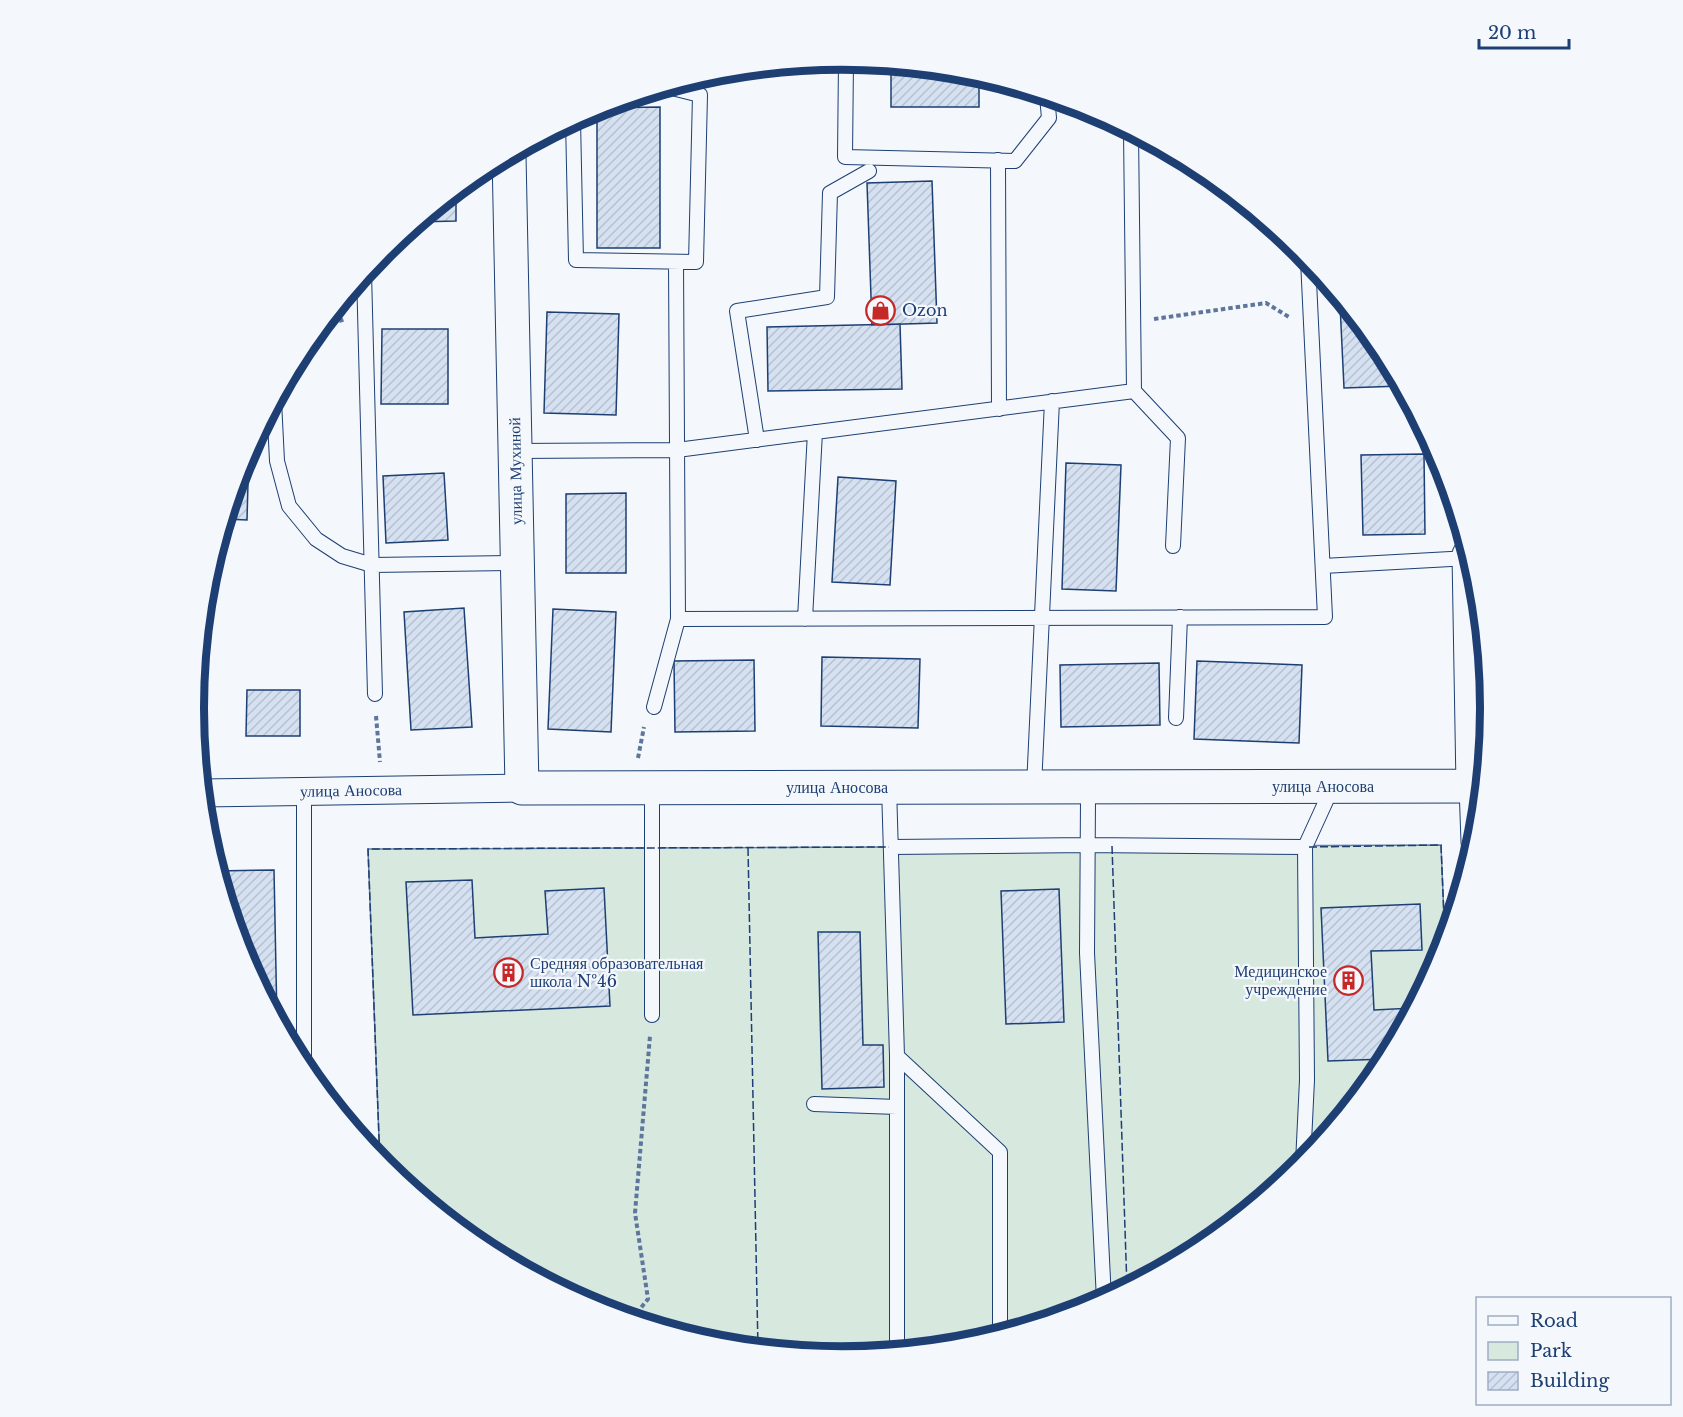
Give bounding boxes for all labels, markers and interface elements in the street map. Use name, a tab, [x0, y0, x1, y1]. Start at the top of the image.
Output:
scale bar	[1479, 12, 1569, 50]
text: 20 m	[1488, 22, 1536, 44]
shop icon: Ozon	[865, 294, 897, 326]
place label: Ozon	[902, 300, 947, 320]
street label: улица Мухиной	[504, 417, 526, 525]
street label: улица Аносова	[1272, 776, 1374, 796]
street label: улица Аносова	[786, 777, 888, 797]
street label: улица Аносова	[300, 779, 402, 801]
place label: Средняя образовательная школа №46	[530, 953, 704, 991]
building icon: Средняя образовательная школа №46	[493, 956, 525, 988]
place label: Медицинское учреждение	[1234, 961, 1327, 999]
building icon: Медицинское учреждение	[1332, 964, 1364, 996]
legend	[1476, 1297, 1671, 1405]
text: Road	[1530, 1310, 1578, 1332]
text: Park	[1530, 1340, 1572, 1362]
text: Building	[1530, 1370, 1609, 1392]

